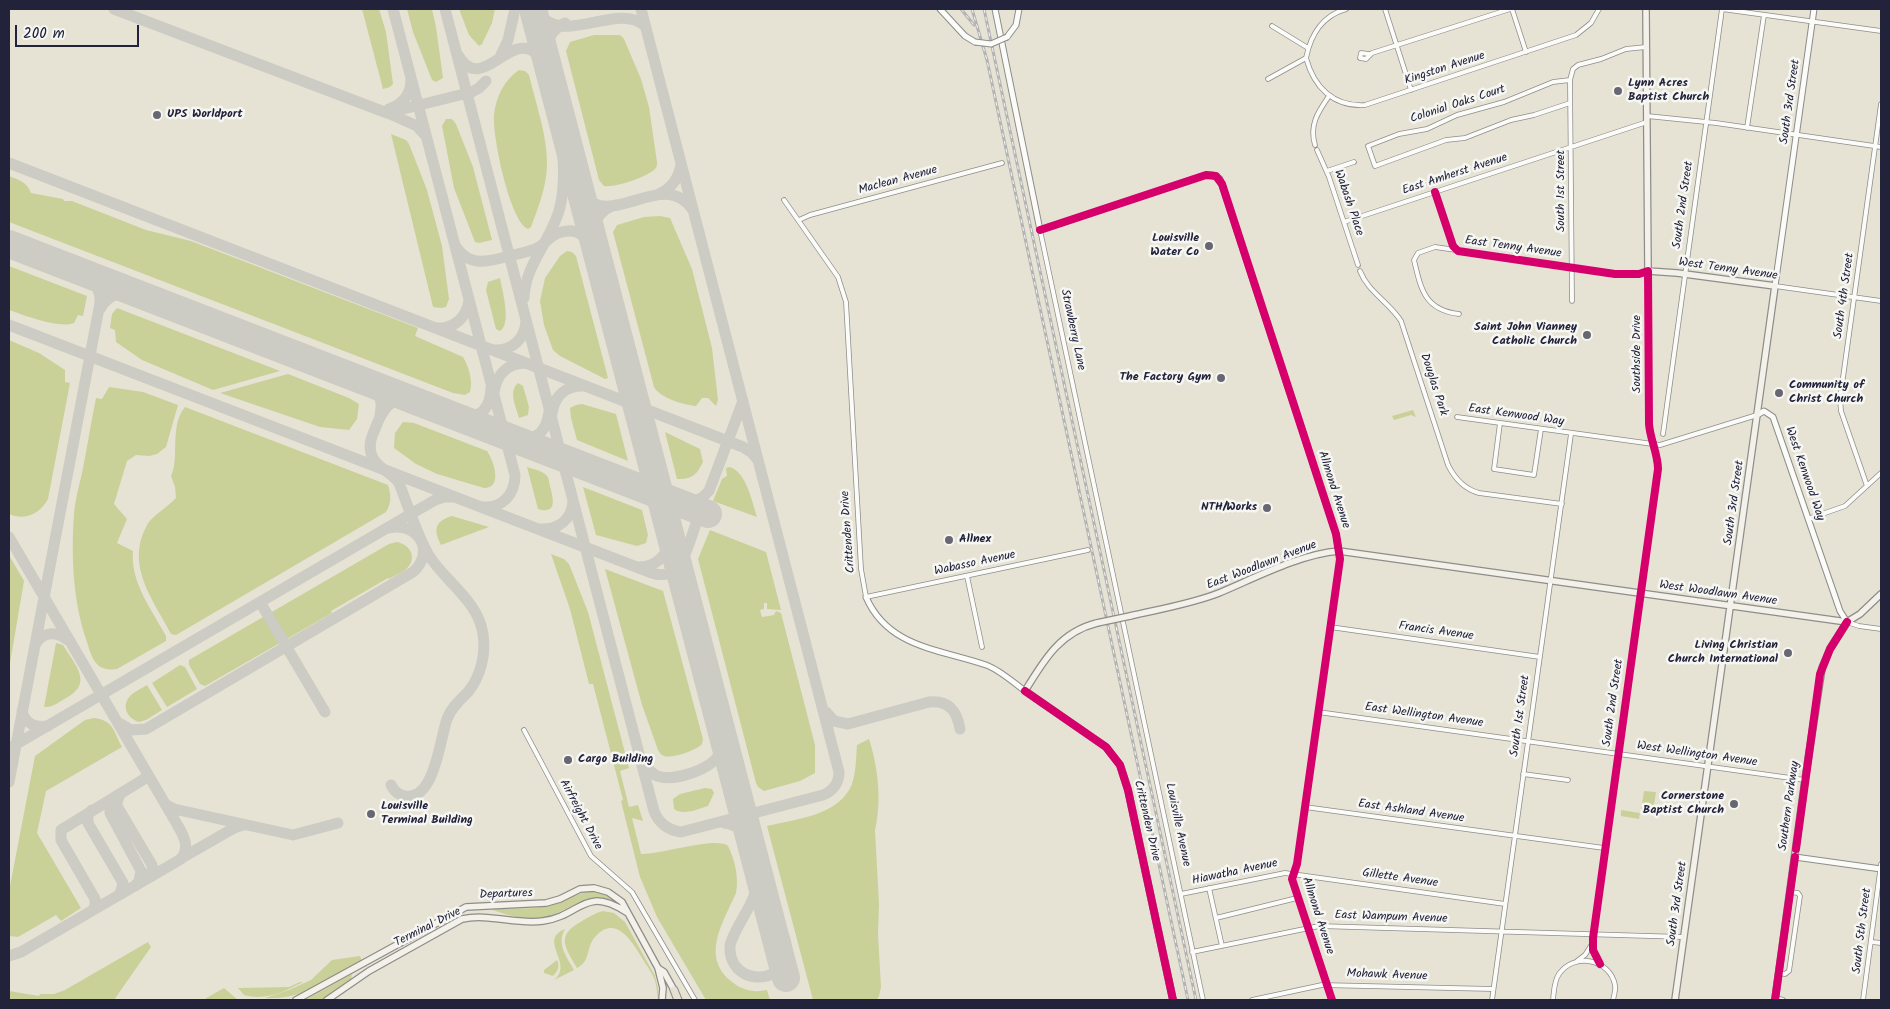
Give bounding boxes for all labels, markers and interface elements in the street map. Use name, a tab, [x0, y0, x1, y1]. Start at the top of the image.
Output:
scale bar	[18, 15, 141, 47]
text: 200 m	[23, 22, 65, 46]
street label: Kingston Avenue	[1403, 49, 1487, 89]
street label: South 3rd Street	[1778, 59, 1804, 145]
place label: Lynn Acres Baptist Church	[1628, 77, 1709, 105]
street label: Colonial Oaks Court	[1409, 83, 1507, 127]
marker: Lynn Acres Baptist Church	[1612, 85, 1624, 97]
place label: UPS Worldport	[167, 108, 243, 122]
marker: UPS Worldport	[151, 109, 163, 121]
street label: South 1st Street	[1555, 150, 1569, 232]
street label: East Amherst Avenue	[1401, 151, 1509, 199]
street label: South 2nd Street	[1671, 160, 1697, 250]
street label: Maclean Avenue	[857, 164, 939, 198]
street label: Wabash Place	[1330, 168, 1366, 238]
place label: Louisville Water Co	[1150, 232, 1199, 260]
street label: East Tenny Avenue	[1464, 234, 1562, 262]
marker: Louisville Water Co	[1203, 240, 1215, 252]
street label: South 4th Street	[1832, 252, 1858, 340]
street label: West Tenny Avenue	[1678, 256, 1778, 284]
street label: Strawberry Lane	[1056, 288, 1088, 372]
street label: Southside Drive	[1631, 315, 1645, 393]
place label: Saint John Vianney Catholic Church	[1474, 321, 1577, 349]
marker: Saint John Vianney Catholic Church	[1581, 329, 1593, 341]
street label: Douglas Park	[1416, 352, 1450, 418]
place label: The Factory Gym	[1119, 371, 1211, 385]
marker: The Factory Gym	[1215, 372, 1227, 384]
place label: Community of Christ Church	[1789, 379, 1864, 407]
marker: Community of Christ Church	[1773, 387, 1785, 399]
street label: East Kenwood Way	[1467, 402, 1565, 430]
street label: West Kenwood Way	[1781, 425, 1827, 523]
street label: Allmond Avenue	[1314, 449, 1352, 531]
street label: South 3rd Street	[1722, 460, 1748, 546]
street label: Crittenden Drive	[839, 490, 859, 574]
place label: NTH/Works	[1201, 501, 1257, 515]
marker: NTH/Works	[1261, 502, 1273, 514]
place label: Allnex	[959, 533, 991, 547]
marker: Allnex	[943, 534, 955, 546]
street label: East Woodlawn Avenue	[1205, 538, 1319, 594]
street label: Wabasso Avenue	[933, 548, 1017, 580]
street label: West Woodlawn Avenue	[1658, 579, 1778, 609]
street label: Francis Avenue	[1398, 620, 1474, 644]
place label: Living Christian Church International	[1668, 639, 1778, 667]
marker: Living Christian Church International	[1782, 647, 1794, 659]
street label: South 2nd Street	[1601, 658, 1627, 748]
street label: South 1st Street	[1508, 674, 1534, 758]
street label: East Wellington Avenue	[1364, 701, 1484, 731]
street label: West Wellington Avenue	[1636, 739, 1758, 771]
place label: Cargo Building	[578, 753, 653, 767]
marker: Cargo Building	[562, 754, 574, 766]
street label: Southern Parkway	[1777, 760, 1803, 852]
street label: Airfreight Drive	[555, 777, 605, 853]
street label: Crittenden Drive	[1130, 779, 1162, 863]
street label: Louisville Avenue	[1161, 782, 1193, 868]
place label: Cornerstone Baptist Church	[1643, 790, 1724, 818]
street label: East Ashland Avenue	[1357, 797, 1465, 827]
marker: Cornerstone Baptist Church	[1728, 798, 1740, 810]
place label: Louisville Terminal Building	[381, 800, 473, 828]
marker: Louisville Terminal Building	[365, 808, 377, 820]
street label: Hiawatha Avenue	[1191, 857, 1279, 889]
street label: South 3rd Street	[1665, 861, 1691, 947]
street label: Gillette Avenue	[1361, 867, 1439, 891]
street label: Allmond Avenue	[1298, 875, 1336, 957]
street label: Departures	[479, 887, 533, 903]
street label: South 5th Street	[1851, 887, 1875, 975]
street label: Terminal Drive	[392, 905, 464, 951]
street label: East Wampum Avenue	[1334, 909, 1448, 927]
street label: Mohawk Avenue	[1346, 967, 1428, 985]

